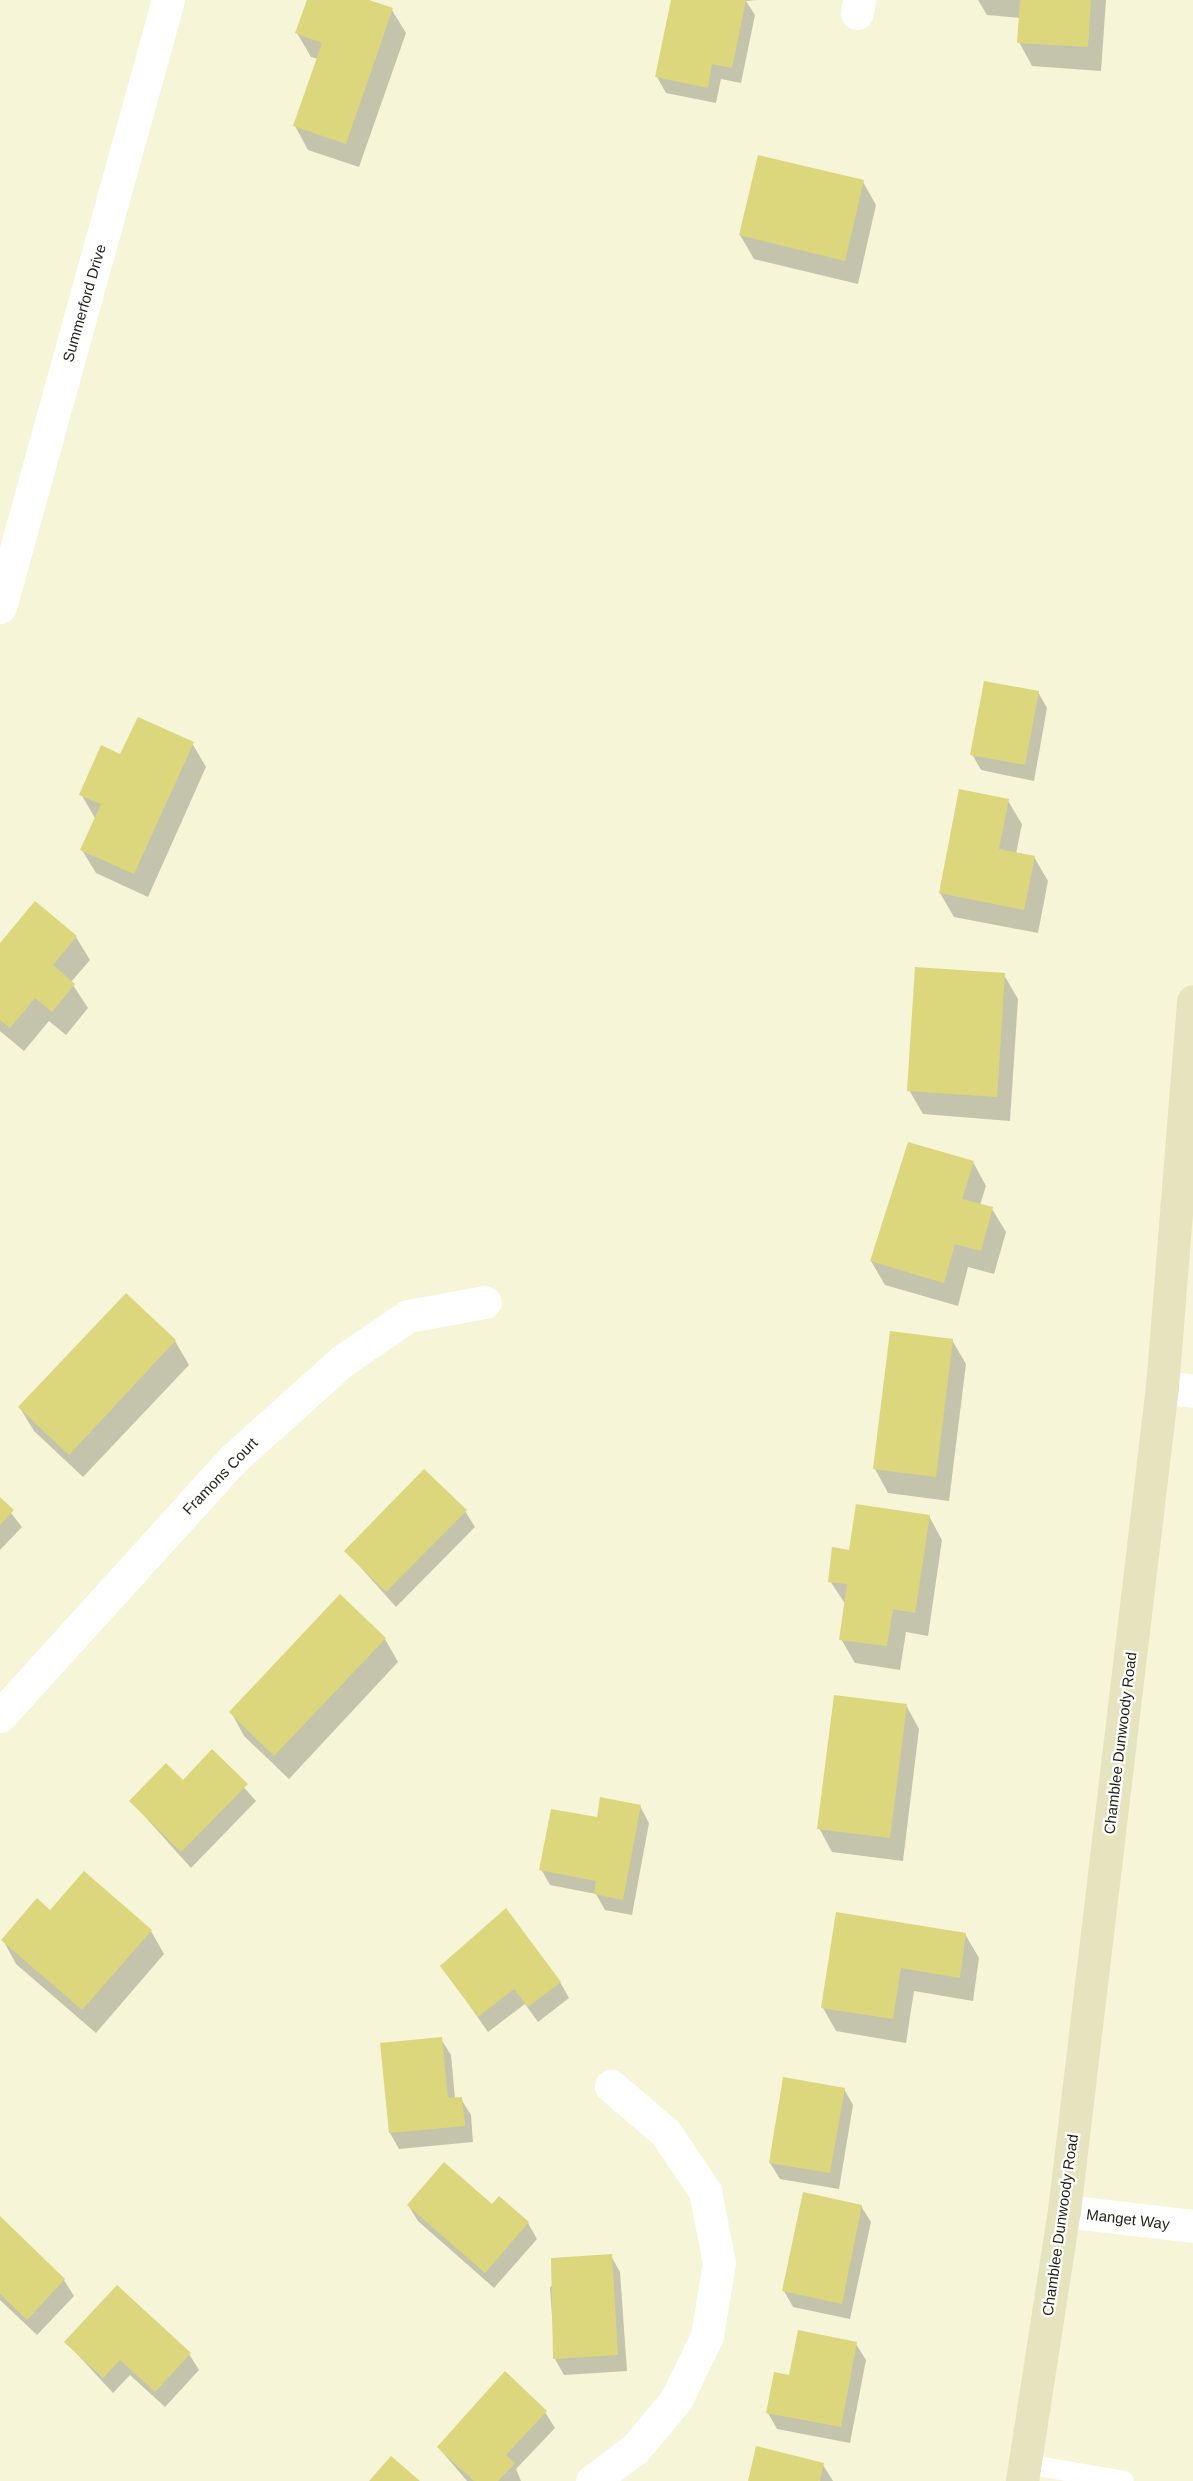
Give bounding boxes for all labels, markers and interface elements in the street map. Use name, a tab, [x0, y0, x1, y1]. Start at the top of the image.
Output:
street label: Summerford Drive	[59, 242, 109, 364]
street label: Framons Court	[179, 1434, 261, 1518]
street label: Chamblee Dunwoody Road	[1100, 1651, 1140, 1835]
street label: Chamblee Dunwoody Road	[1038, 2133, 1082, 2317]
street label: Manget Way	[1085, 2205, 1171, 2233]

